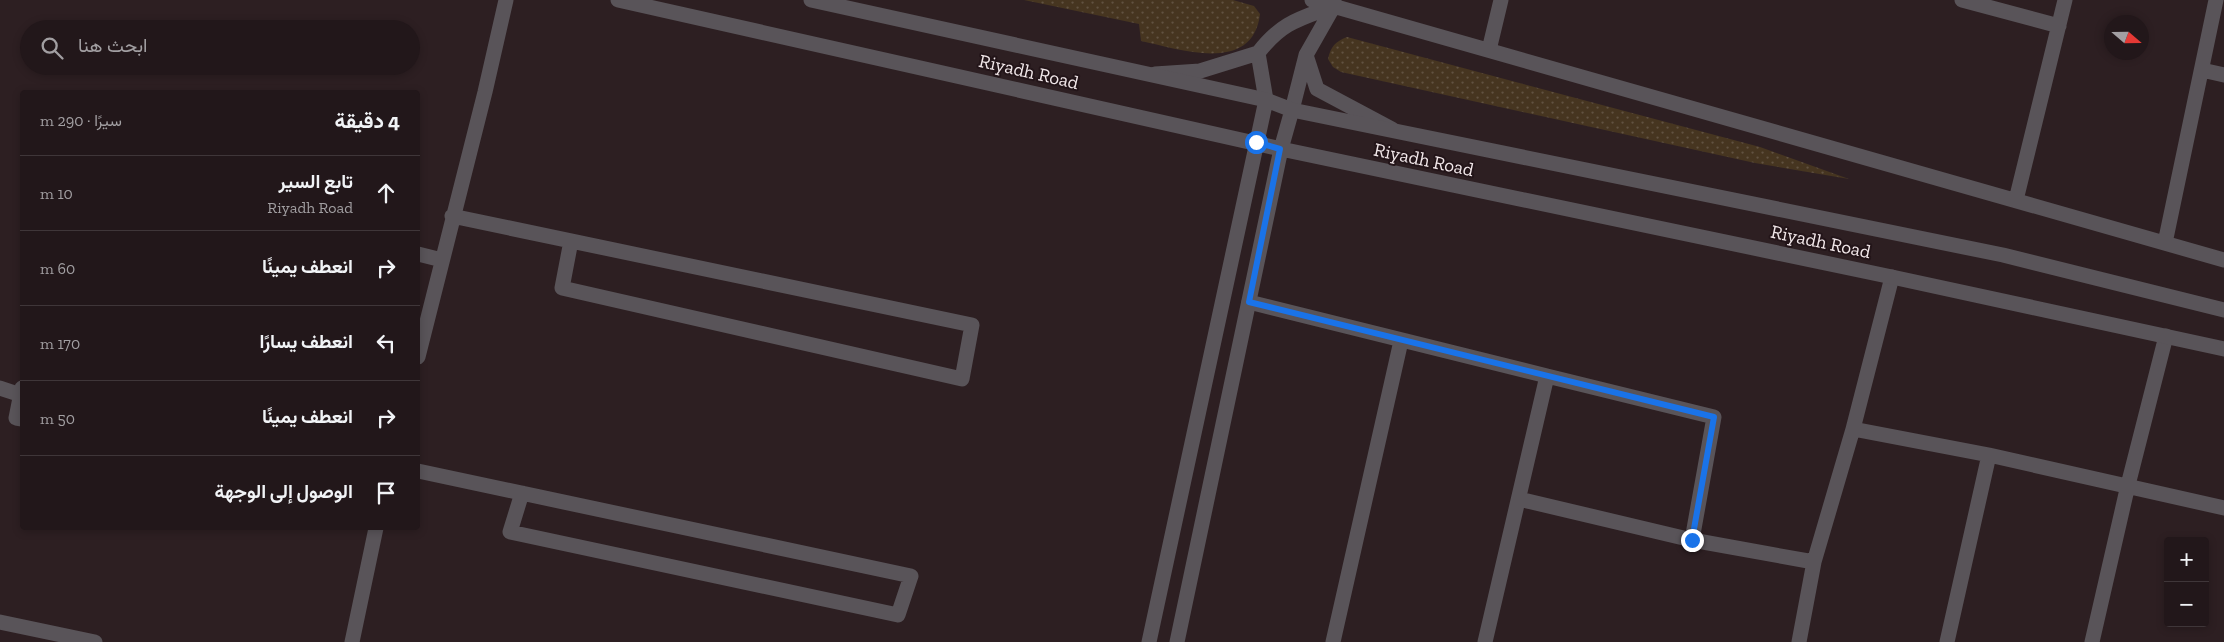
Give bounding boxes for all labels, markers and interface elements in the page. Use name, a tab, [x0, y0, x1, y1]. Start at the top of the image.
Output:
north arrow	[2104, 15, 2149, 60]
search box	[20, 20, 420, 75]
icon: search	[38, 34, 66, 62]
text: ابحث هنا	[78, 34, 148, 57]
street label: Riyadh Road	[977, 49, 1082, 94]
text: 4 دقيقة	[335, 108, 400, 133]
text: سيرًا · 290 m	[40, 111, 122, 130]
route start	[1245, 131, 1268, 154]
street label: Riyadh Road	[1372, 138, 1477, 181]
text: تابع السير	[279, 170, 353, 193]
icon: ahead	[372, 179, 400, 207]
text: 10 m	[40, 184, 73, 203]
text: Riyadh Road	[267, 198, 353, 217]
street label: Riyadh Road	[1769, 220, 1874, 263]
icon: right	[372, 254, 400, 282]
text: انعطف يمينًا	[262, 255, 353, 278]
text: 60 m	[40, 259, 75, 278]
icon: left	[372, 329, 400, 357]
text: انعطف يسارًا	[260, 330, 353, 353]
text: 170 m	[40, 334, 80, 353]
icon: right	[372, 404, 400, 432]
text: انعطف يمينًا	[262, 405, 353, 428]
text: 50 m	[40, 409, 75, 428]
icon: arrive	[372, 479, 400, 507]
text: الوصول إلى الوجهة	[215, 480, 353, 503]
route end	[1681, 529, 1704, 552]
map controls	[2164, 537, 2209, 627]
button: +	[2164, 537, 2209, 582]
button: −	[2164, 582, 2209, 627]

